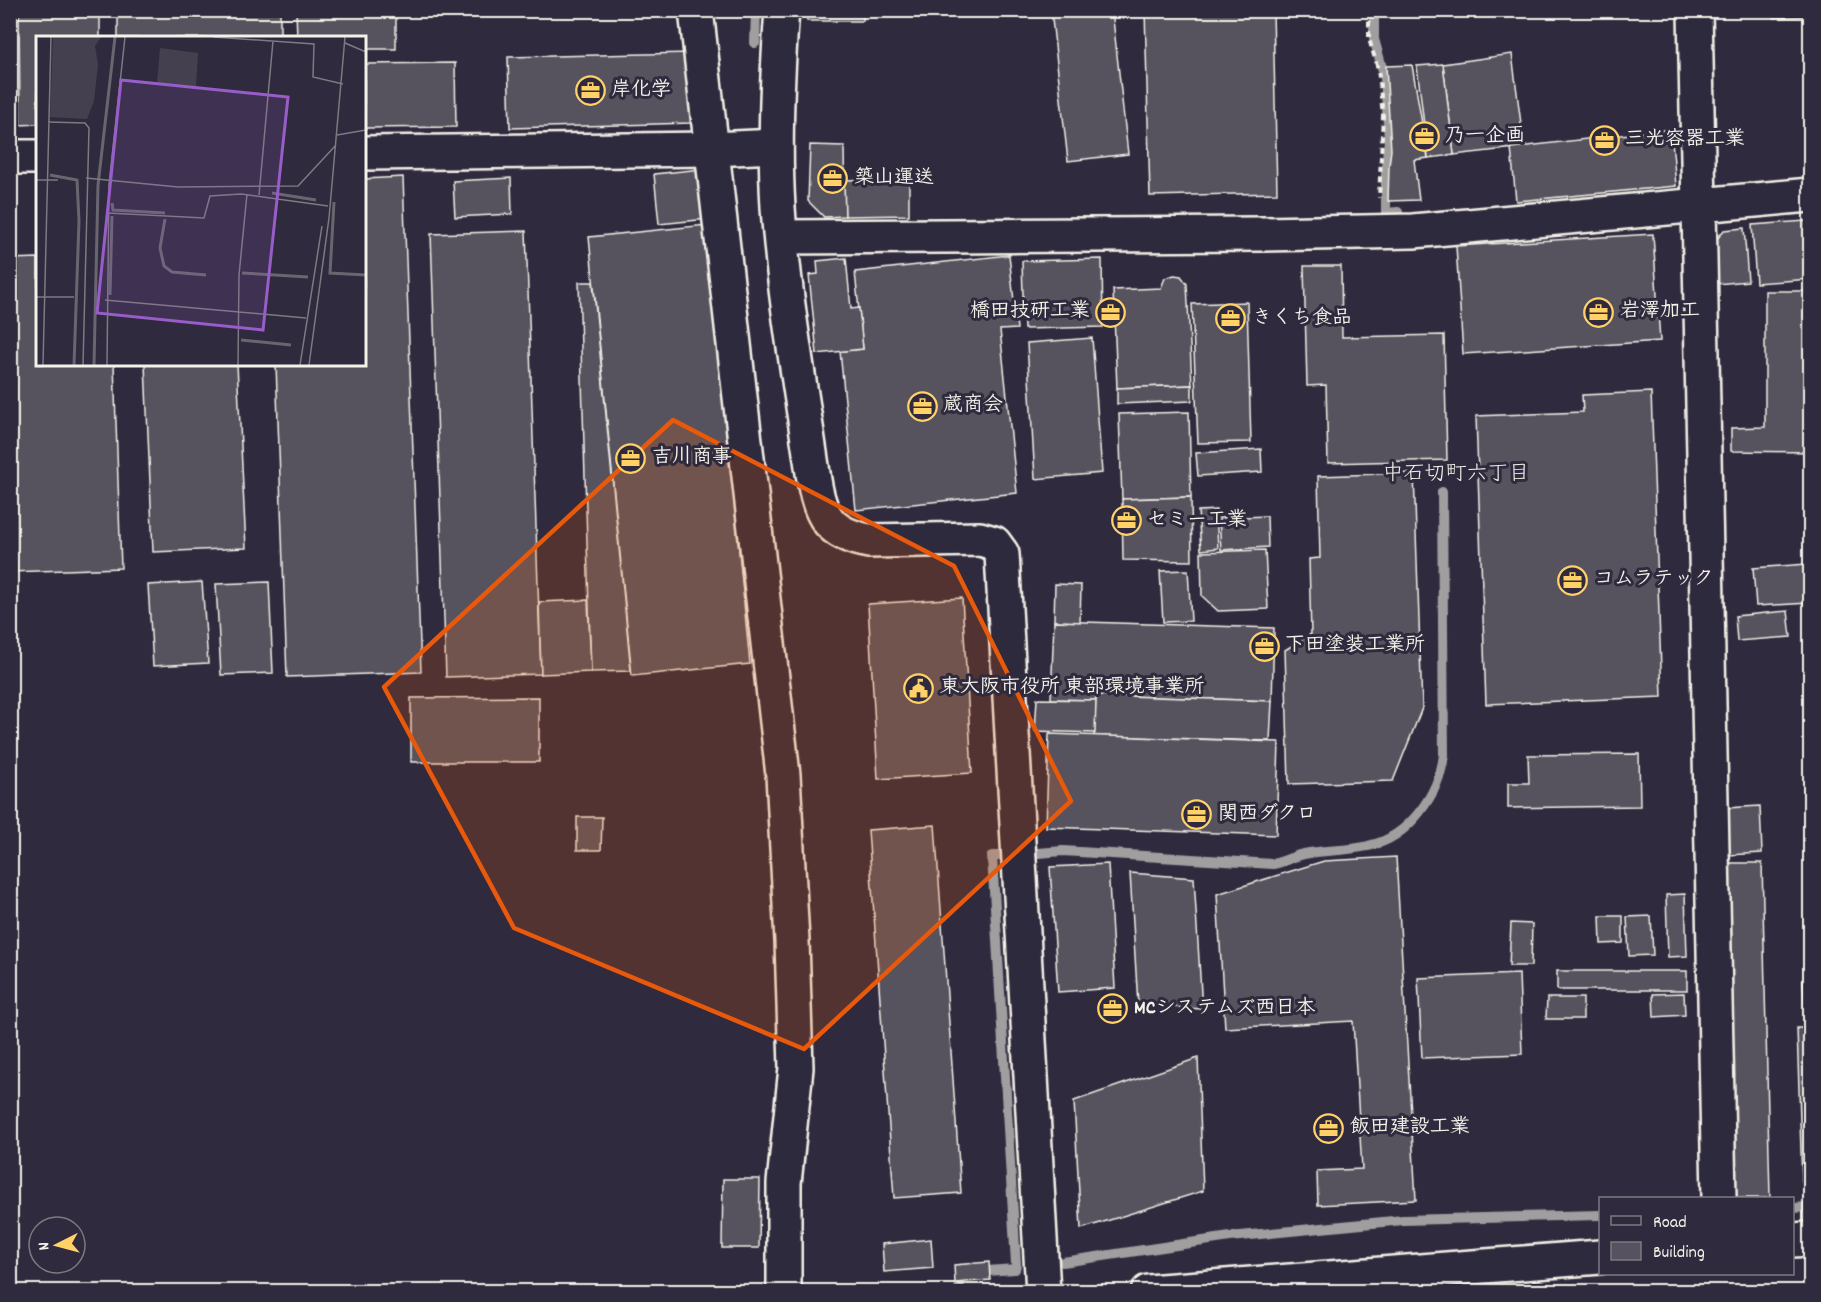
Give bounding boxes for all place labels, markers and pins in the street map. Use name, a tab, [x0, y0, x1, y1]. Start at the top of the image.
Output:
office icon: 岸化学	[574, 75, 606, 107]
place label: 岸化学	[611, 77, 671, 105]
office icon: 乃一企画	[1408, 121, 1440, 153]
place label: 乃一企画	[1445, 123, 1525, 151]
office icon: 三光容器工業	[1588, 124, 1620, 156]
place label: 三光容器工業	[1625, 126, 1745, 154]
office icon: 築山運送	[817, 163, 849, 195]
place label: 築山運送	[854, 165, 934, 193]
office icon: 橋田技研工業	[1095, 296, 1127, 328]
office icon: 岩澤加工	[1583, 296, 1615, 328]
place label: 橋田技研工業	[970, 298, 1090, 326]
place label: 岩澤加工	[1620, 298, 1700, 326]
office icon: きくち食品	[1215, 303, 1247, 335]
place label: きくち食品	[1252, 305, 1352, 333]
office icon: 蔵商会	[906, 390, 938, 422]
place label: 蔵商会	[943, 392, 1003, 420]
office icon: 吉川商事	[615, 442, 647, 474]
place label: 吉川商事	[652, 444, 732, 472]
office icon: セミー工業	[1110, 505, 1142, 537]
place label: セミー工業	[1147, 507, 1247, 535]
office icon: コムラテック	[1557, 564, 1589, 596]
place label: コムラテック	[1594, 566, 1714, 594]
office icon: 下田塗装工業所	[1248, 630, 1280, 662]
place label: 下田塗装工業所	[1285, 632, 1425, 660]
public building icon: 東大阪市役所 東部環境事業所	[903, 672, 935, 704]
place label: 東大阪市役所 東部環境事業所	[940, 674, 1205, 702]
office icon: 関西ダクロ	[1181, 799, 1213, 831]
place label: 関西ダクロ	[1218, 801, 1317, 829]
office icon: MCシステムズ西日本	[1097, 993, 1129, 1025]
place label: MCシステムズ西日本	[1134, 995, 1315, 1023]
office icon: 飯田建設工業	[1313, 1112, 1345, 1144]
place label: 飯田建設工業	[1350, 1114, 1470, 1142]

